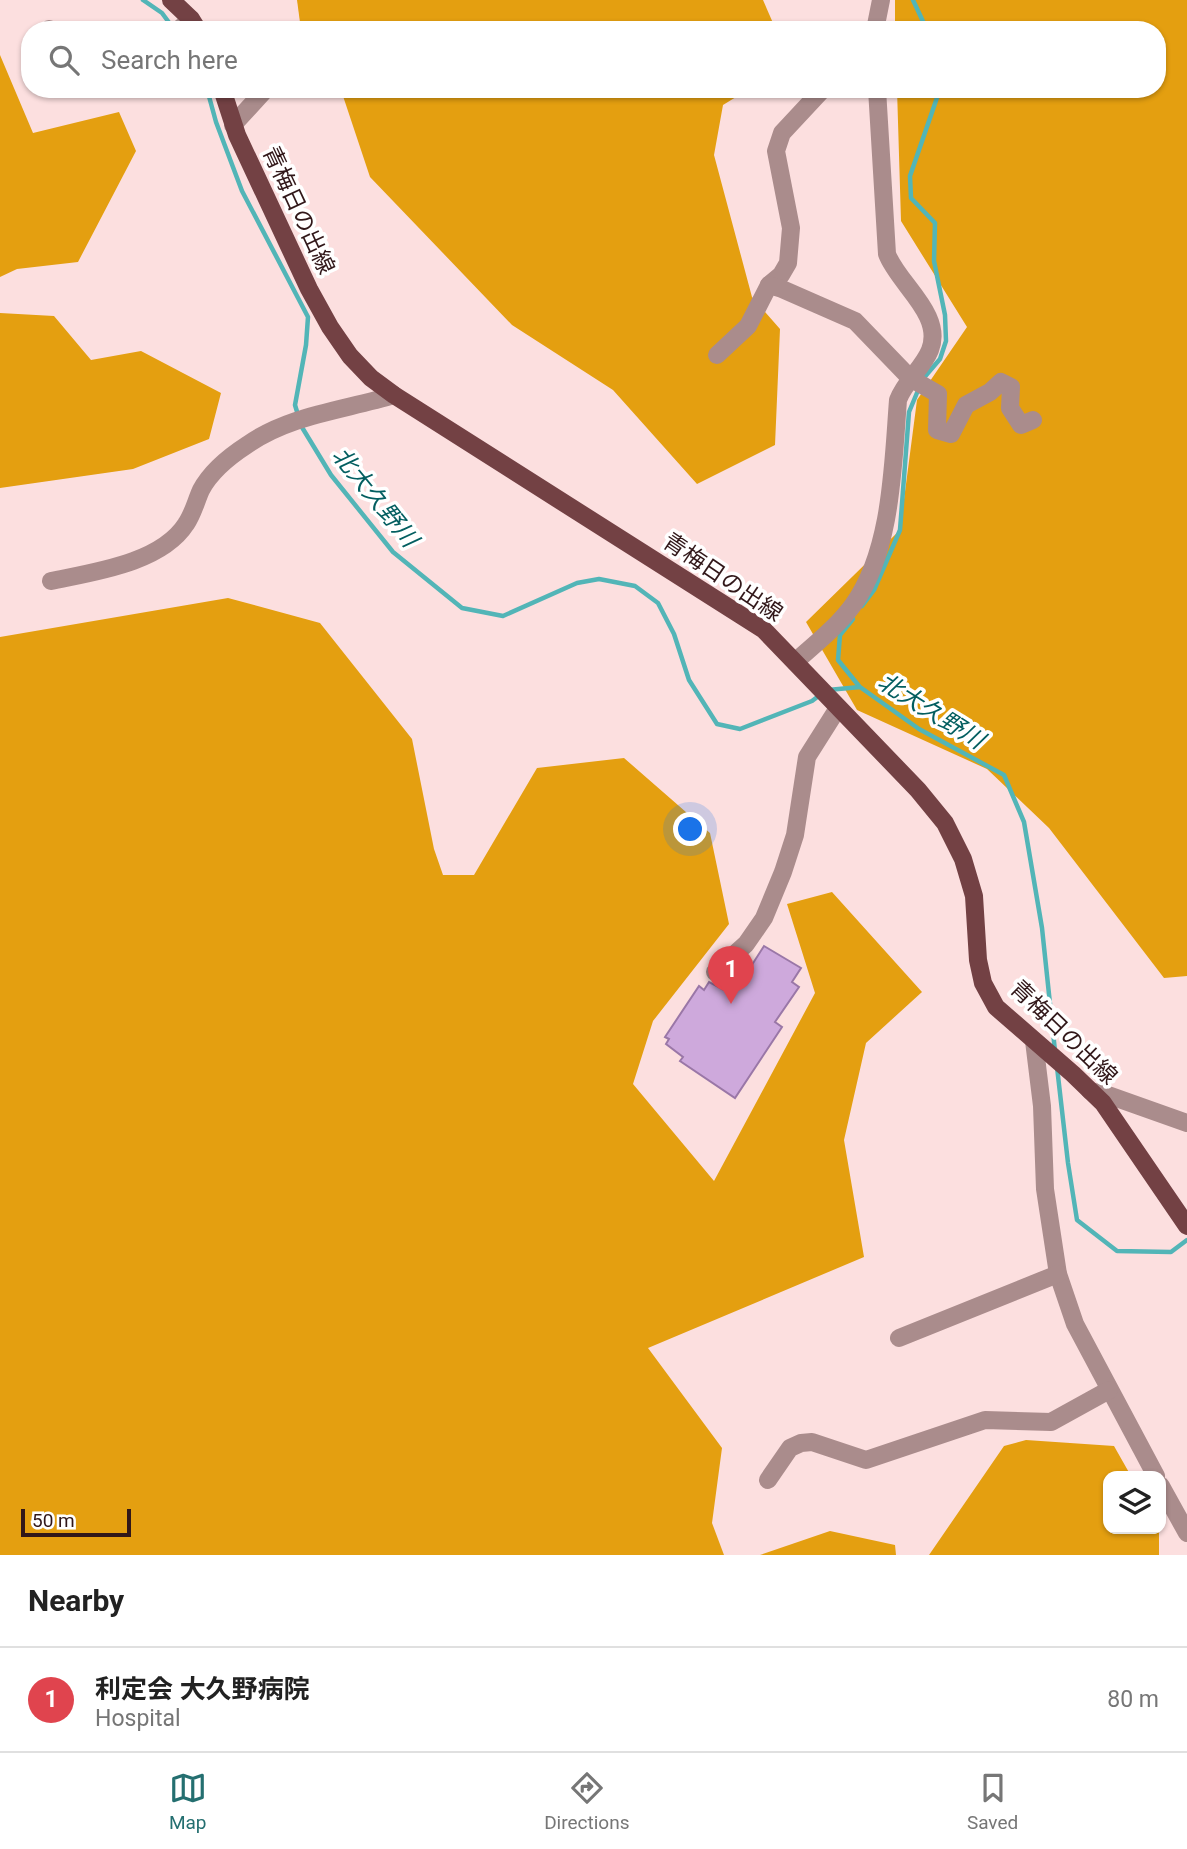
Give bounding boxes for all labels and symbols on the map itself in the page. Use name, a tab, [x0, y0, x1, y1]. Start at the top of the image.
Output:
street label: 青梅日の出線	[257, 142, 340, 278]
water label: 北大久野川	[326, 442, 426, 555]
street label: 青梅日の出線	[658, 528, 787, 627]
water label: 北大久野川	[873, 667, 992, 756]
your location	[673, 812, 707, 846]
pin: 1	[708, 946, 754, 1004]
street label: 青梅日の出線	[1005, 975, 1123, 1090]
scale bar	[21, 1506, 131, 1538]

